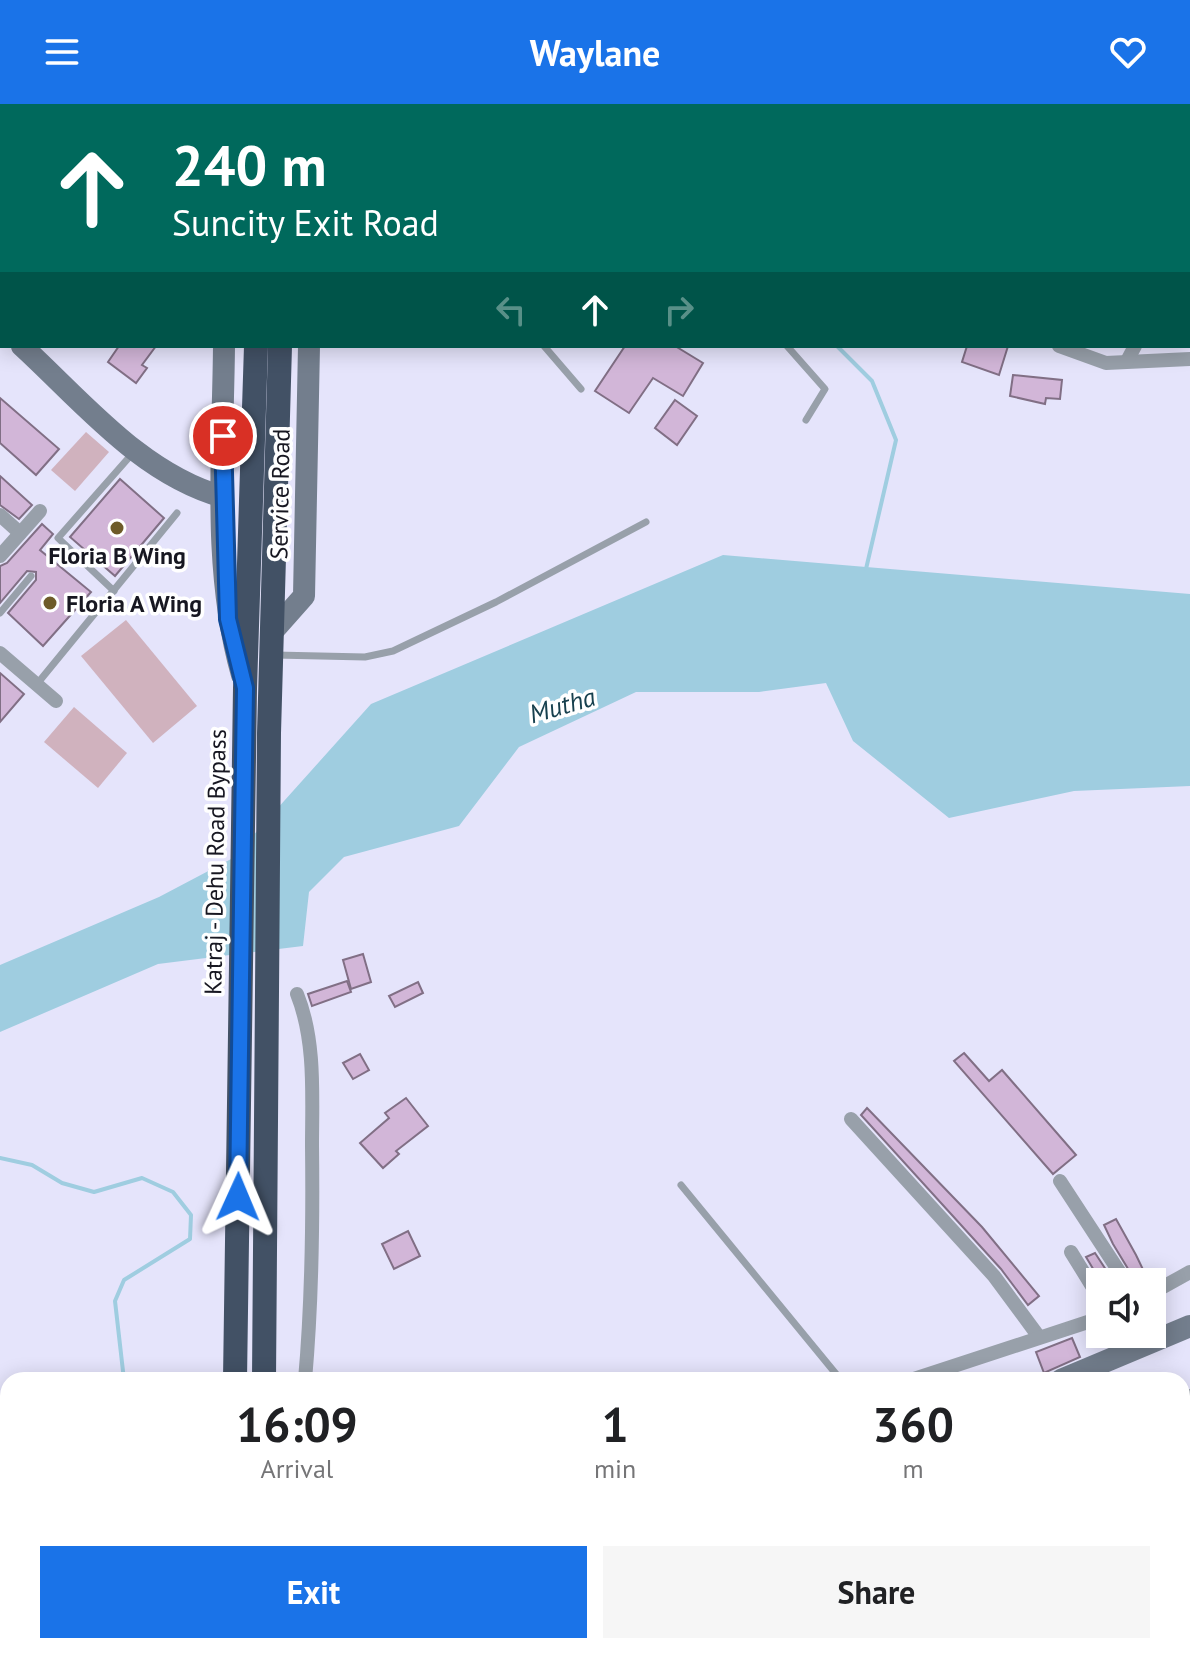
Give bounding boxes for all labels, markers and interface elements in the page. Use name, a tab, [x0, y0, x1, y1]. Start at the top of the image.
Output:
text: Waylane	[530, 29, 660, 76]
icon: menu	[40, 30, 84, 74]
icon: heart	[1106, 30, 1150, 74]
text: 240 m	[172, 129, 327, 201]
icon: ahead	[40, 136, 144, 240]
text: Suncity Exit Road	[172, 199, 439, 246]
icon: left	[489, 288, 533, 332]
icon: ahead	[573, 288, 617, 332]
icon: right	[657, 288, 701, 332]
pin	[189, 402, 257, 470]
icon: arrive	[201, 414, 245, 458]
street label: Service Road	[263, 428, 297, 560]
marker: Floria B Wing	[108, 519, 126, 537]
place label: Floria B Wing	[48, 540, 186, 571]
place label: Floria A Wing	[66, 588, 202, 619]
marker: Floria A Wing	[41, 594, 59, 612]
water label: Mutha	[525, 680, 599, 730]
street label: Katraj - Dehu Road Bypass	[197, 729, 233, 995]
position arrow	[196, 1155, 280, 1239]
map controls	[1086, 1268, 1166, 1348]
button: sound	[1086, 1268, 1166, 1348]
text: 16:09	[236, 1393, 358, 1455]
text: 1	[601, 1393, 629, 1455]
text: 360	[872, 1393, 954, 1455]
text: Arrival	[261, 1452, 333, 1485]
text: min	[594, 1452, 636, 1485]
text: m	[903, 1452, 924, 1485]
button: Exit	[40, 1546, 587, 1638]
button: Share	[603, 1546, 1150, 1638]

